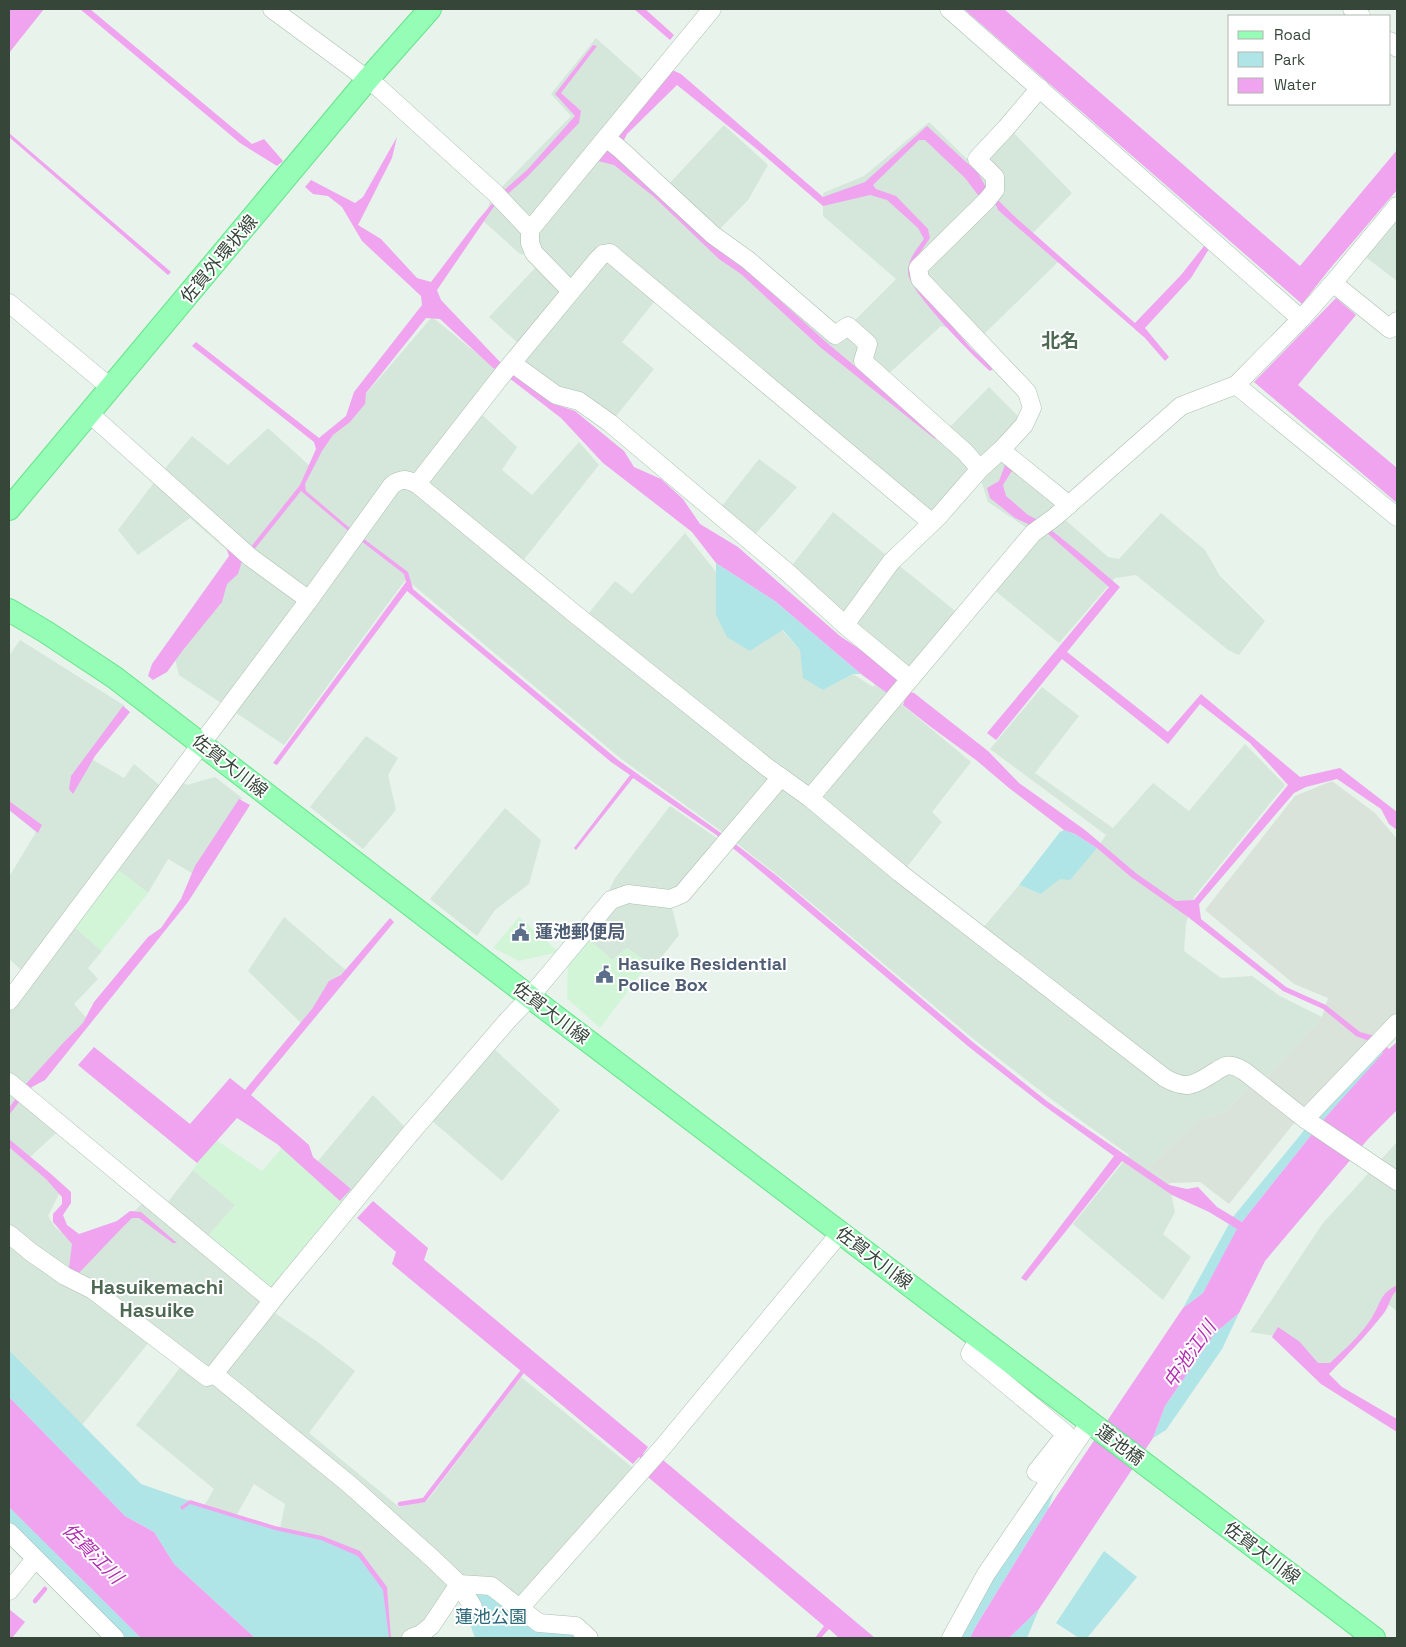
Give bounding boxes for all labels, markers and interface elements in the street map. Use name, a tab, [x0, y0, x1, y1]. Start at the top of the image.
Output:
legend	[1228, 15, 1391, 105]
text: Road	[1274, 25, 1311, 44]
text: Park	[1274, 50, 1305, 69]
text: Water	[1274, 75, 1317, 94]
street label: 佐賀外環状線	[175, 210, 262, 307]
district label: 北名	[1041, 328, 1079, 353]
street label: 佐賀大川線	[188, 729, 273, 802]
place label: 蓮池郵便局	[535, 920, 625, 943]
public building icon: 蓮池郵便局	[511, 922, 531, 942]
place label: Hasuike Residential Police Box	[618, 952, 787, 996]
public building icon: Hasuike Residential Police Box	[594, 964, 614, 984]
street label: 佐賀大川線	[508, 976, 594, 1049]
street label: 佐賀大川線	[831, 1221, 917, 1294]
district label: Hasuikemachi Hasuike	[91, 1274, 223, 1323]
water label: 中池江川	[1157, 1314, 1223, 1393]
street label: 蓮池橋	[1092, 1419, 1149, 1470]
street label: 佐賀大川線	[1219, 1516, 1305, 1589]
water label: 佐賀江川	[57, 1518, 130, 1590]
park label: 蓮池公園	[455, 1605, 527, 1628]

